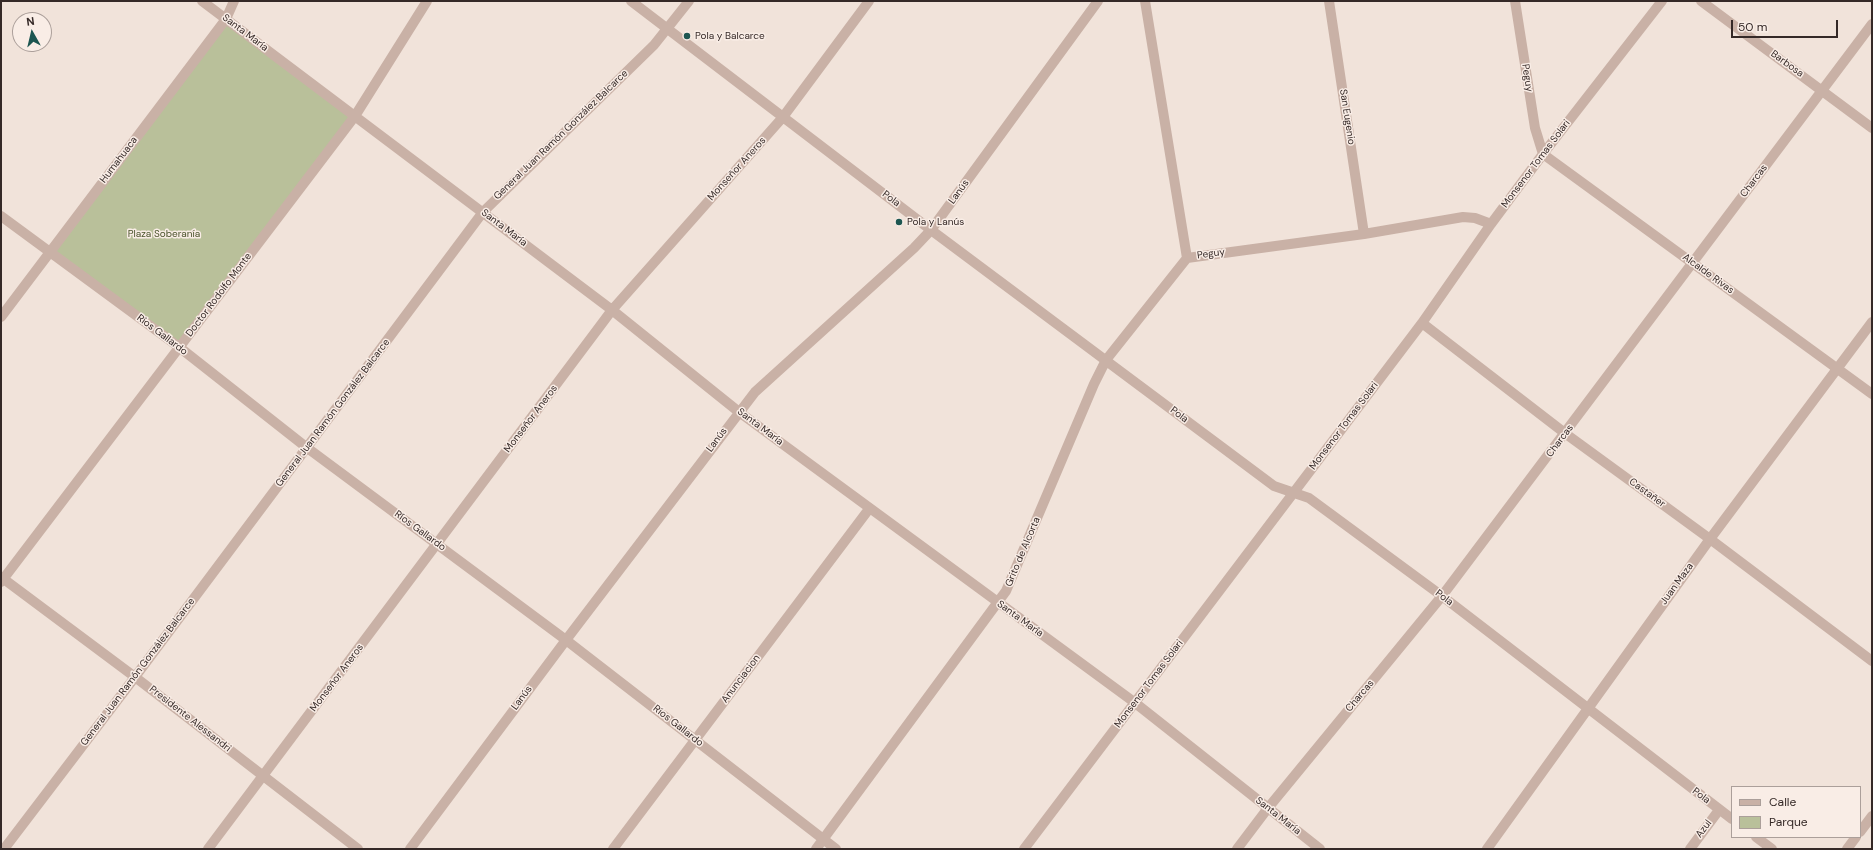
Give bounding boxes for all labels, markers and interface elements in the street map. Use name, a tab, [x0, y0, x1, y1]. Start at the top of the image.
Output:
north arrow	[12, 12, 52, 52]
street label: Santa María	[220, 12, 270, 54]
scale bar	[1733, 12, 1840, 38]
text: N	[26, 14, 35, 29]
text: 50 m	[1738, 19, 1767, 35]
place label: Pola y Balcarce	[695, 30, 765, 42]
marker: Pola y Balcarce	[682, 31, 692, 41]
street label: Barbosa	[1768, 48, 1806, 80]
street label: Peguy	[1519, 63, 1535, 93]
street label: General Juan Ramón González Balcarce	[491, 67, 631, 203]
street label: San Eugenio	[1337, 88, 1357, 146]
street label: Monsenor Tomas Solari	[1499, 118, 1573, 210]
street label: Humahuaca	[98, 134, 140, 186]
street label: Monseñor Aneros	[705, 135, 769, 203]
street label: Charcas	[1738, 162, 1770, 200]
street label: Lanús	[946, 177, 972, 207]
street label: Pola	[880, 188, 902, 210]
street label: Santa María	[479, 207, 529, 249]
place label: Pola y Lanús	[907, 216, 964, 228]
marker: Pola y Lanús	[894, 217, 904, 227]
park label: Plaza Soberanía	[128, 228, 200, 240]
street label: Peguy	[1196, 246, 1226, 262]
street label: Doctor Rodolfo Monte	[184, 251, 254, 339]
street label: Alcalde Rivas	[1680, 251, 1736, 297]
street label: Ríos Gallardo	[134, 312, 190, 358]
street label: General Juan Ramón González Balcarce	[273, 337, 393, 489]
street label: Monsenor Tomas Solari	[1307, 380, 1381, 472]
street label: Monseñor Aneros	[502, 383, 560, 455]
street label: Pola	[1168, 404, 1190, 426]
street label: Santa María	[735, 406, 785, 448]
street label: Charcas	[1544, 422, 1576, 460]
street label: Lanús	[704, 426, 730, 454]
street label: Castañer	[1627, 476, 1667, 510]
street label: Ríos Gallardo	[392, 508, 448, 554]
street label: Grito de Alcorta	[1003, 515, 1043, 589]
street label: Juan Maza	[1658, 561, 1696, 607]
street label: Pola	[1433, 587, 1455, 609]
street label: General Juan Ramón González Balcarce	[78, 596, 198, 748]
street label: Santa María	[995, 598, 1045, 640]
street label: Monsenor Tomas Solari	[1112, 638, 1186, 730]
street label: Monseñor Aneros	[308, 642, 366, 714]
street label: Anunciacion	[719, 653, 763, 705]
street label: Charcas	[1343, 678, 1377, 714]
street label: Presidente Alessandri	[147, 683, 233, 755]
street label: Lanús	[509, 684, 535, 712]
street label: Ríos Gallardo	[651, 703, 705, 749]
street label: Pola	[1690, 785, 1712, 807]
legend	[1731, 786, 1861, 838]
text: Calle	[1769, 794, 1796, 810]
street label: Santa María	[1253, 795, 1303, 837]
text: Parque	[1769, 814, 1808, 830]
street label: Azul	[1693, 818, 1715, 840]

